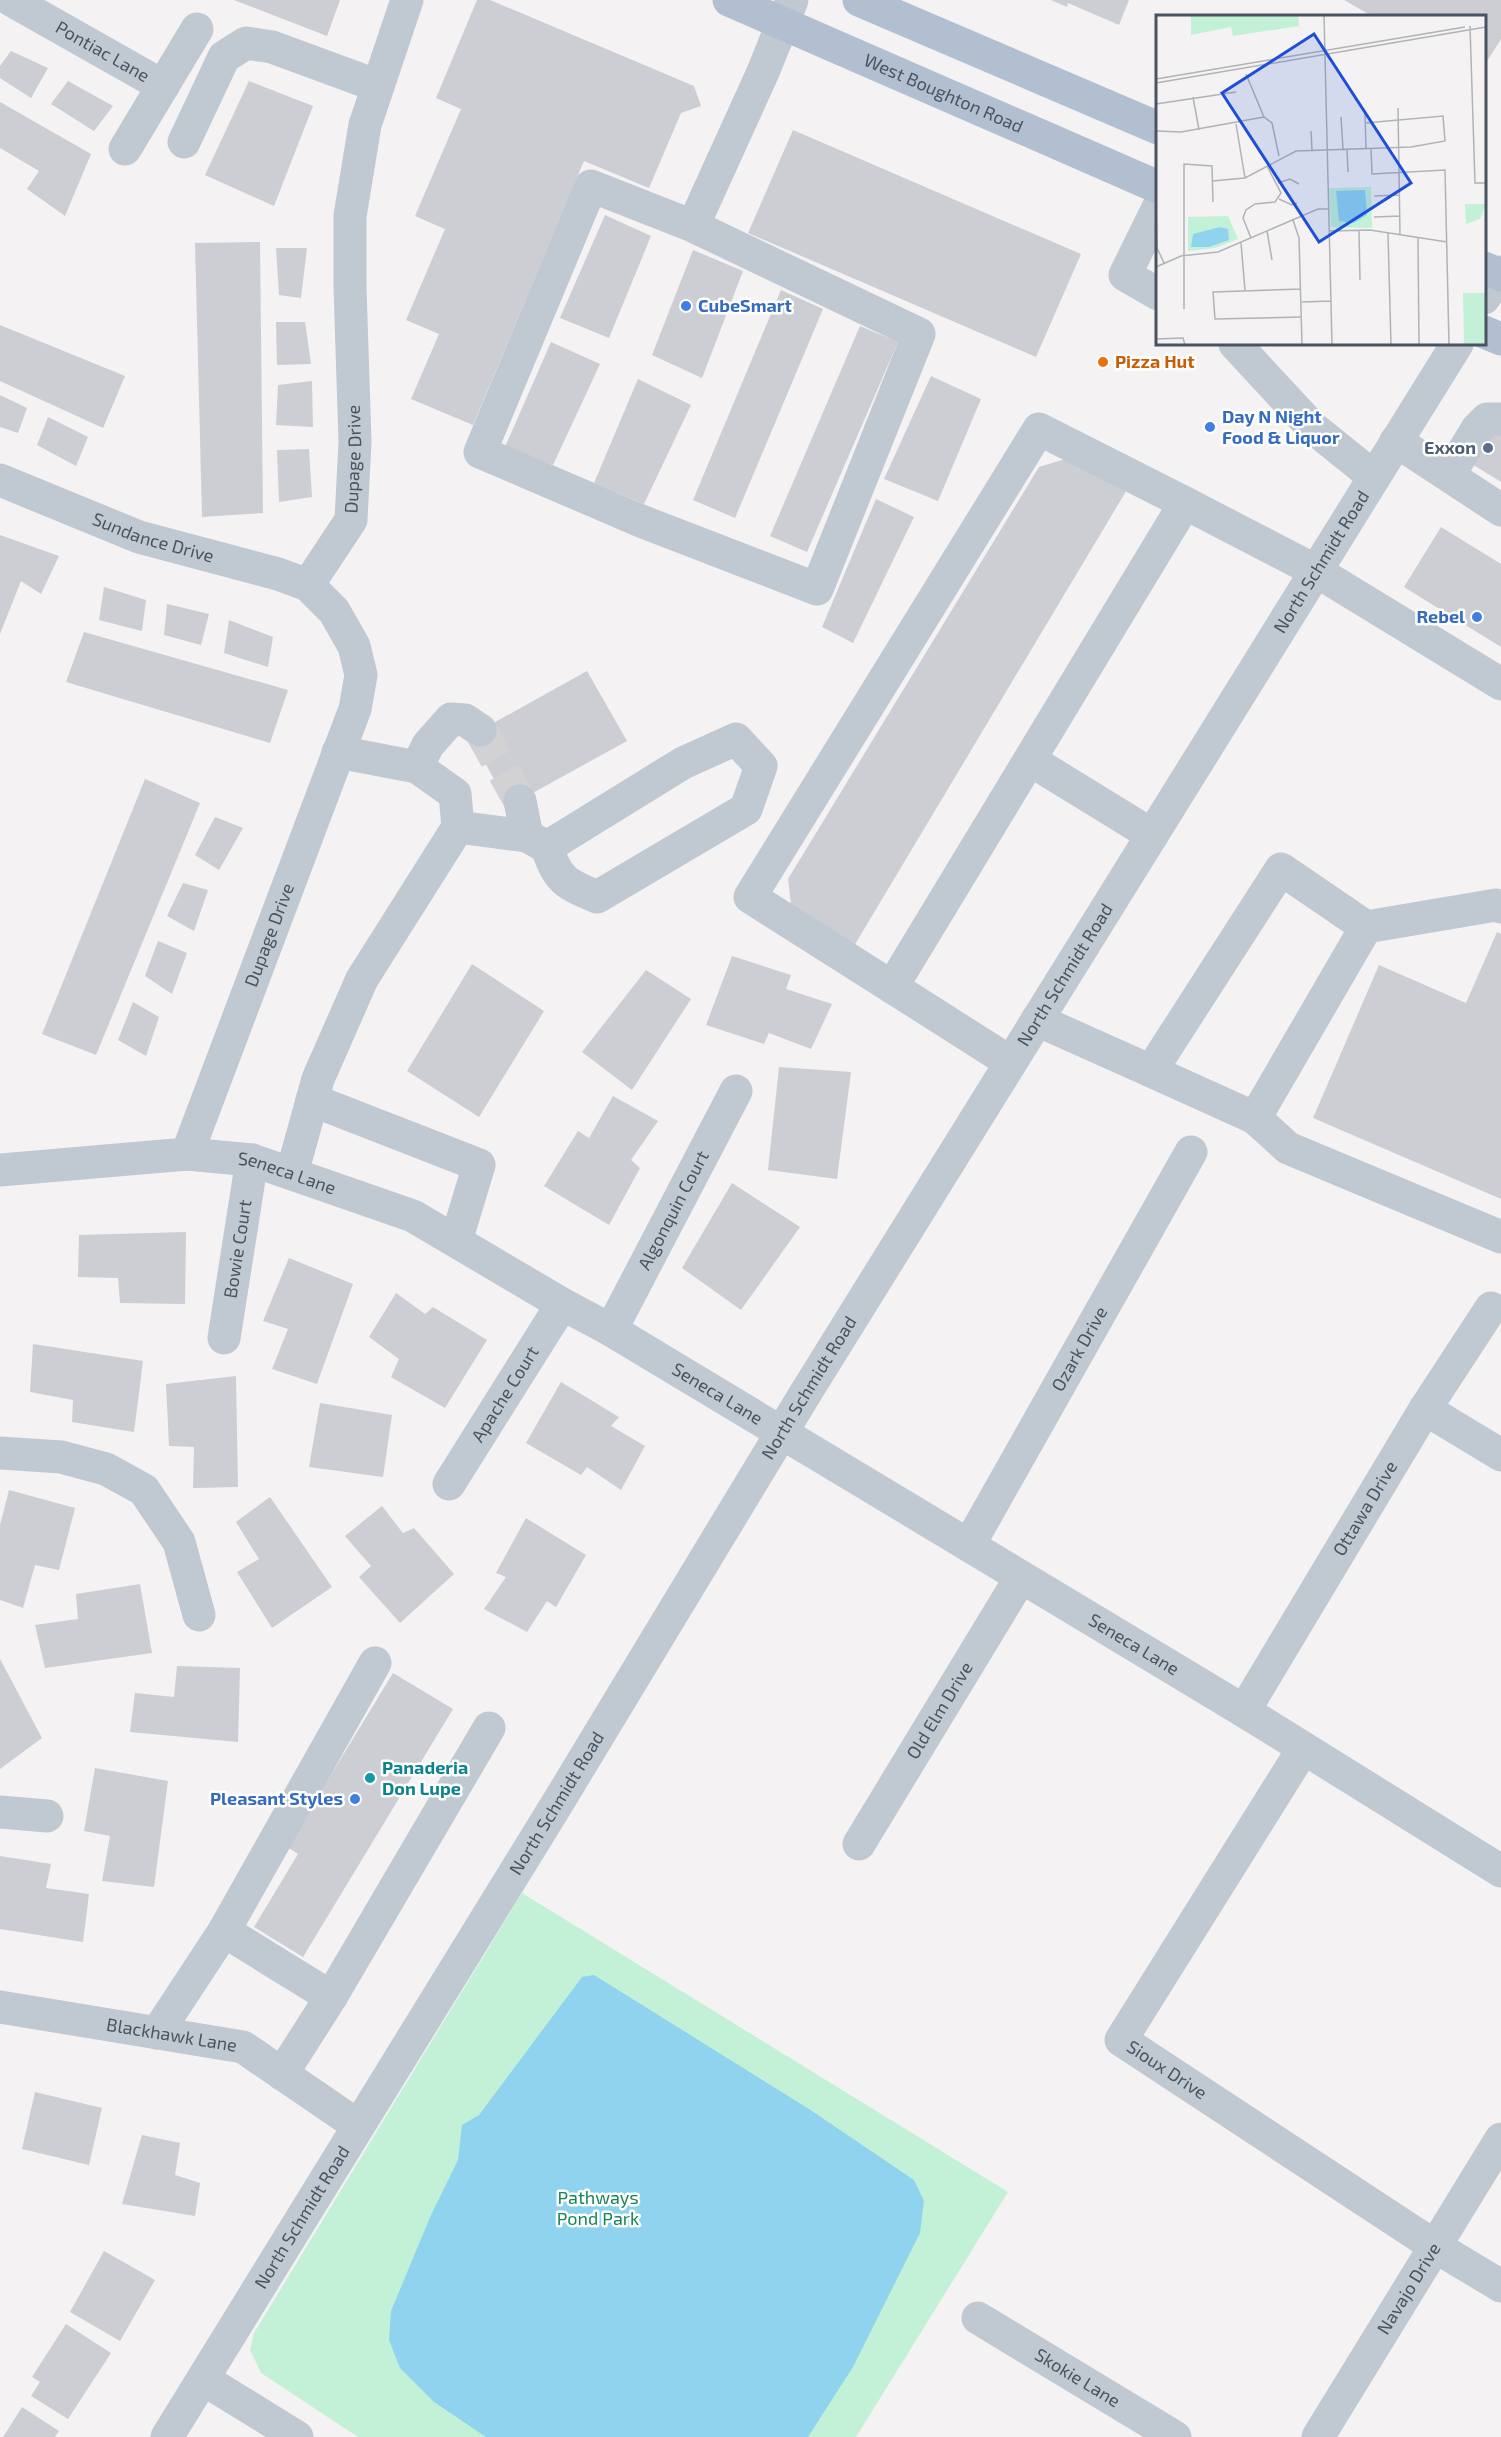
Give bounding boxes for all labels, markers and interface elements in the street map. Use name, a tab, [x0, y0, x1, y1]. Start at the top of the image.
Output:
inset map	[1156, 15, 1486, 345]
street label: Pontiac Lane	[52, 16, 154, 86]
street label: West Boughton Road	[861, 48, 1027, 137]
place label: CubeSmart	[698, 294, 792, 316]
marker: CubeSmart	[679, 299, 693, 313]
place label: Pizza Hut	[1115, 350, 1195, 372]
marker: Pizza Hut	[1096, 355, 1110, 369]
street label: Dupage Drive	[339, 404, 365, 514]
place label: Day N Night Food & Liquor	[1222, 405, 1340, 448]
marker: Day N Night Food & Liquor	[1203, 420, 1217, 434]
place label: Exxon	[1424, 436, 1476, 458]
marker: Exxon	[1481, 441, 1495, 455]
street label: North Schmidt Road	[1268, 486, 1373, 637]
street label: Sundance Drive	[89, 507, 217, 566]
place label: Rebel	[1417, 605, 1465, 627]
marker: Rebel	[1470, 610, 1484, 624]
street label: Dupage Drive	[239, 880, 298, 990]
street label: North Schmidt Road	[1012, 899, 1117, 1050]
street label: Algonquin Court	[632, 1146, 713, 1273]
street label: Seneca Lane	[237, 1147, 339, 1198]
street label: Bowie Court	[218, 1198, 256, 1300]
street label: Ozark Drive	[1046, 1302, 1112, 1395]
street label: North Schmidt Road	[756, 1312, 861, 1463]
street label: Apache Court	[466, 1341, 543, 1446]
street label: Seneca Lane	[668, 1357, 767, 1429]
street label: Ottawa Drive	[1328, 1456, 1401, 1560]
street label: Seneca Lane	[1085, 1608, 1184, 1679]
street label: Old Elm Drive	[901, 1657, 977, 1763]
street label: North Schmidt Road	[504, 1727, 608, 1879]
place label: Panaderia Don Lupe	[382, 1756, 468, 1799]
marker: Panaderia Don Lupe	[363, 1771, 377, 1785]
place label: Pleasant Styles	[210, 1787, 343, 1809]
marker: Pleasant Styles	[348, 1792, 362, 1806]
street label: Blackhawk Lane	[105, 2013, 239, 2056]
street label: Sioux Drive	[1123, 2035, 1212, 2104]
street label: North Schmidt Road	[249, 2141, 354, 2292]
park label: Pathways Pond Park	[557, 2186, 639, 2229]
street label: Navajo Drive	[1372, 2238, 1445, 2338]
street label: Skokie Lane	[1031, 2343, 1125, 2411]

